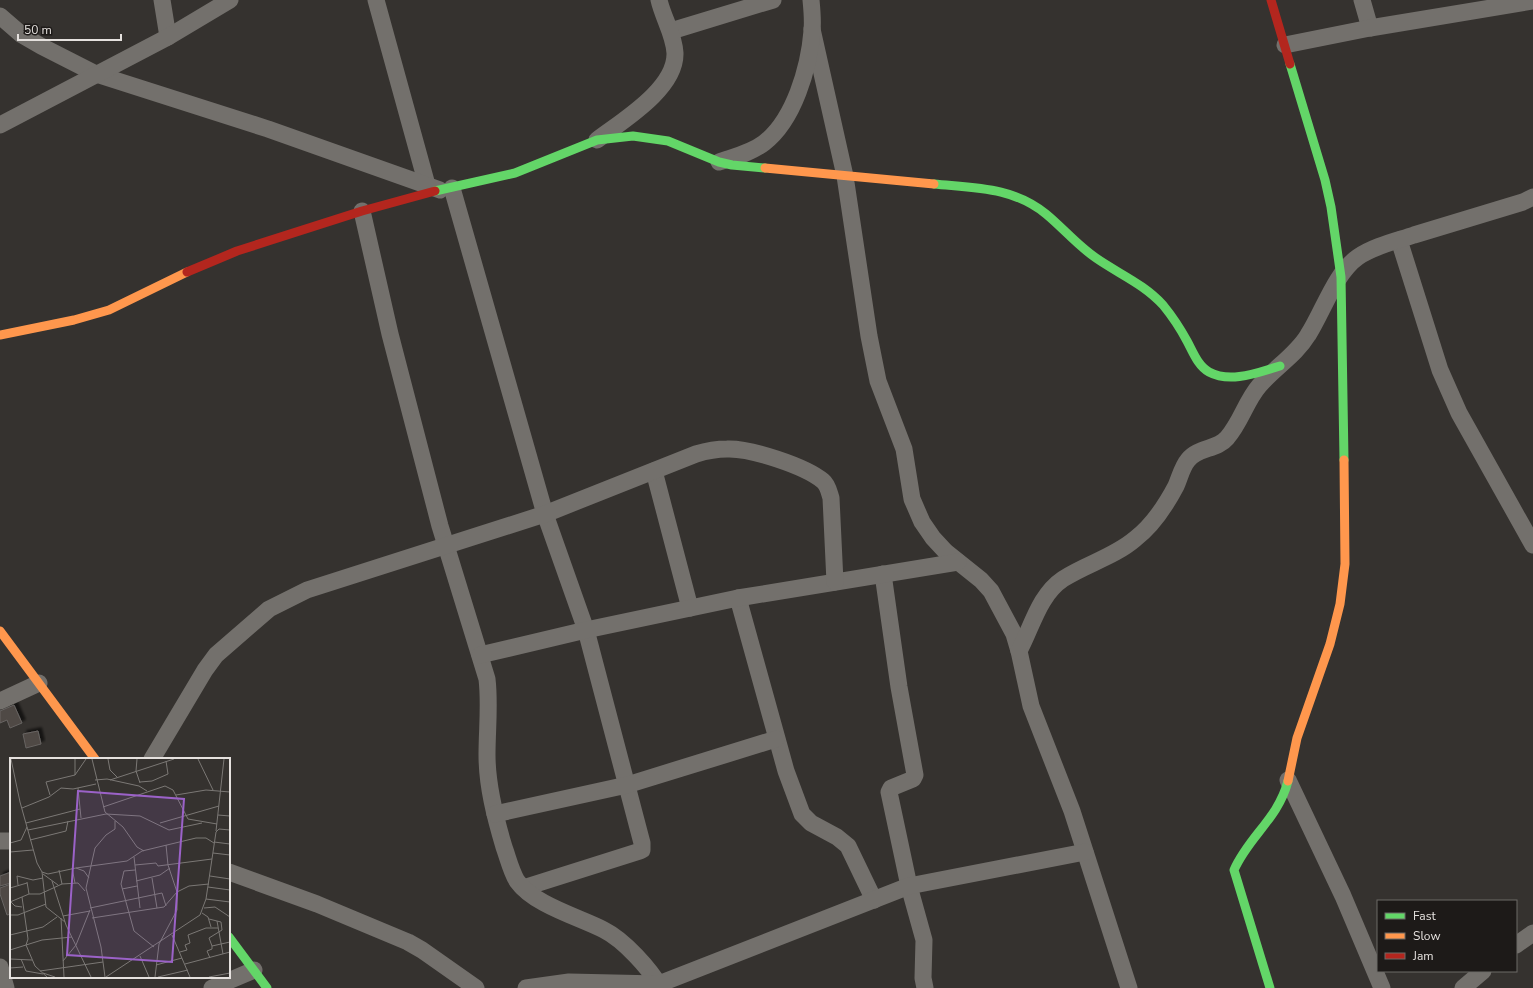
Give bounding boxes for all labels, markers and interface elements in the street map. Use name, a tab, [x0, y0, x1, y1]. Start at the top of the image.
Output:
scale bar	[18, 16, 121, 42]
text: 50 m	[24, 22, 52, 38]
inset map	[10, 758, 230, 978]
legend	[1377, 900, 1517, 972]
text: Fast	[1413, 908, 1436, 924]
text: Slow	[1413, 928, 1441, 944]
text: Jam	[1412, 948, 1434, 964]

